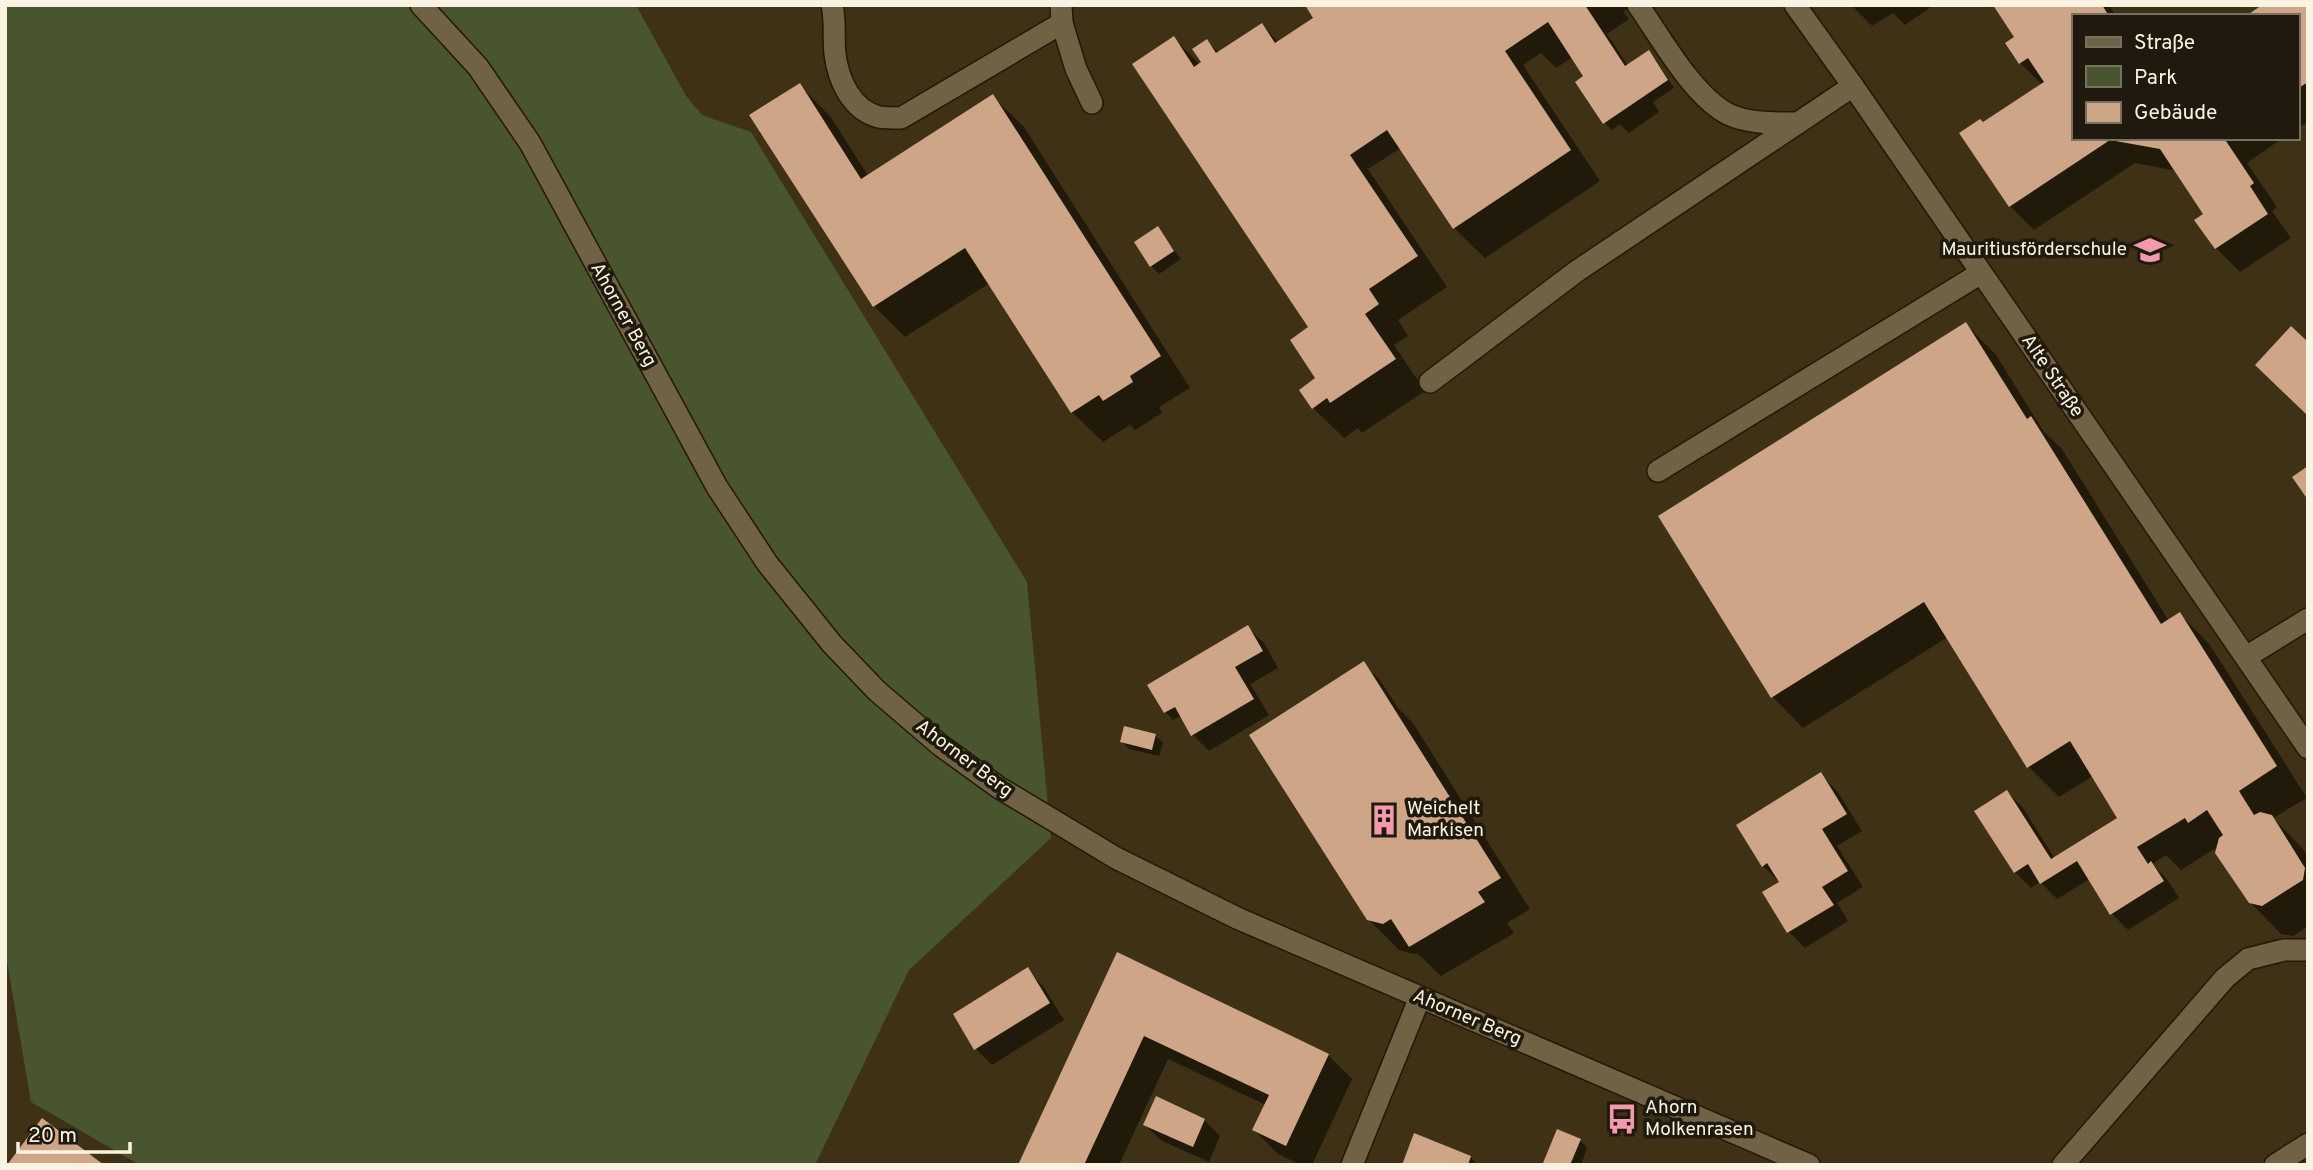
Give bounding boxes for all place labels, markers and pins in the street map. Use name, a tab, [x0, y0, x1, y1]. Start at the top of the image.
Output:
school or university icon: Mauritiusförderschule	[2133, 233, 2167, 267]
place label: Mauritiusförderschule	[1941, 238, 2127, 262]
place label: Weichelt Markisen	[1407, 797, 1484, 843]
building icon: Weichelt Markisen	[1367, 803, 1401, 837]
place label: Ahorn Molkenrasen	[1645, 1096, 1754, 1142]
bus stop icon: Ahorn Molkenrasen	[1605, 1102, 1639, 1136]

